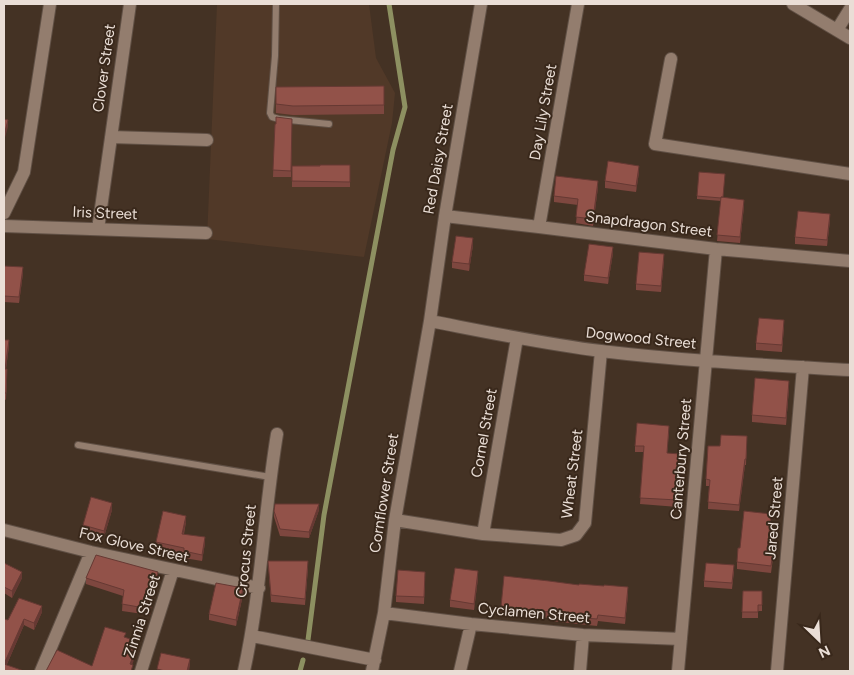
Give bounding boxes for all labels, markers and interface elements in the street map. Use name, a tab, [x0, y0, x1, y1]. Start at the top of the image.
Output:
street label: Clover Street	[89, 22, 119, 113]
street label: Day Lily Street	[526, 62, 560, 162]
street label: Red Daisy Street	[419, 102, 457, 216]
street label: Iris Street	[72, 203, 138, 223]
street label: Snapdragon Street	[585, 207, 714, 241]
street label: Dogwood Street	[585, 323, 698, 353]
street label: Cornel Street	[467, 387, 501, 479]
street label: Canterbury Street	[667, 397, 695, 520]
street label: Wheat Street	[558, 428, 586, 520]
street label: Cornflower Street	[366, 432, 402, 554]
street label: Jared Street	[761, 475, 787, 560]
street label: Crocus Street	[232, 503, 260, 599]
street label: Fox Glove Street	[77, 524, 191, 566]
street label: Zinnia Street	[120, 572, 164, 660]
street label: Cyclamen Street	[477, 599, 591, 627]
north arrow	[794, 615, 844, 665]
text: N	[816, 641, 833, 661]

